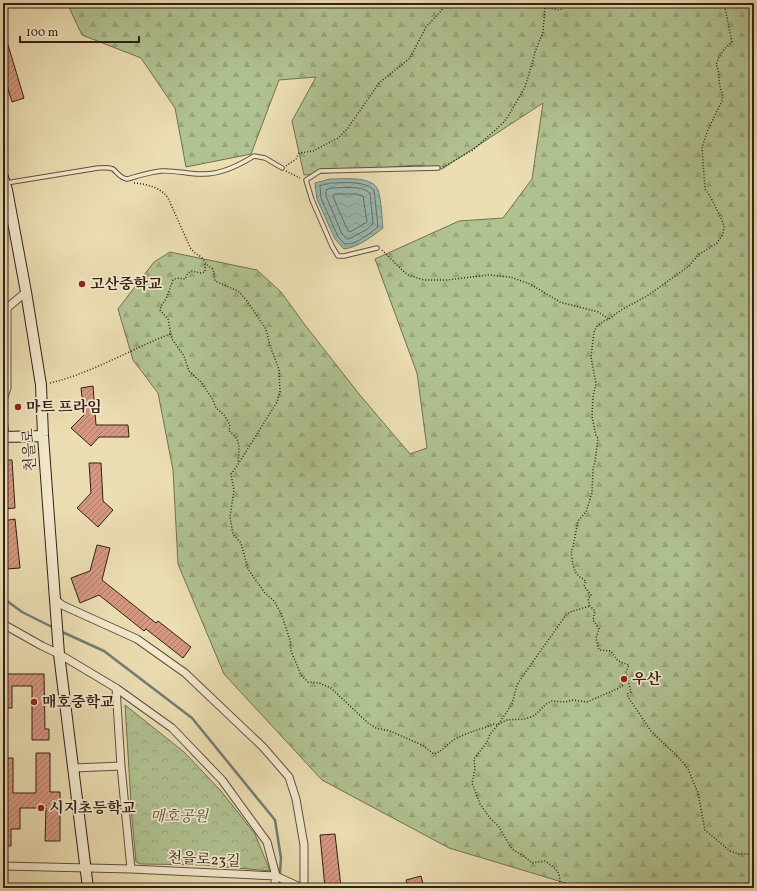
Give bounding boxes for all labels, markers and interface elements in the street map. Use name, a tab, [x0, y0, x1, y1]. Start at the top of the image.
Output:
scale bar	[20, 18, 139, 44]
text: 100 m	[26, 25, 59, 41]
place label: 고산중학교	[90, 275, 163, 296]
marker: 고산중학교	[77, 279, 87, 289]
place label: 마트 프라임	[26, 398, 101, 419]
marker: 마트 프라임	[13, 402, 23, 412]
street label: 천을로	[18, 427, 42, 472]
place label: 우산	[632, 670, 661, 691]
marker: 우산	[619, 674, 629, 684]
place label: 매호중학교	[42, 693, 115, 714]
marker: 매호중학교	[29, 697, 39, 707]
place label: 시지초등학교	[49, 799, 136, 820]
marker: 시지초등학교	[36, 803, 46, 813]
park label: 매호공원	[150, 807, 209, 828]
street label: 천을로23길	[167, 848, 241, 873]

